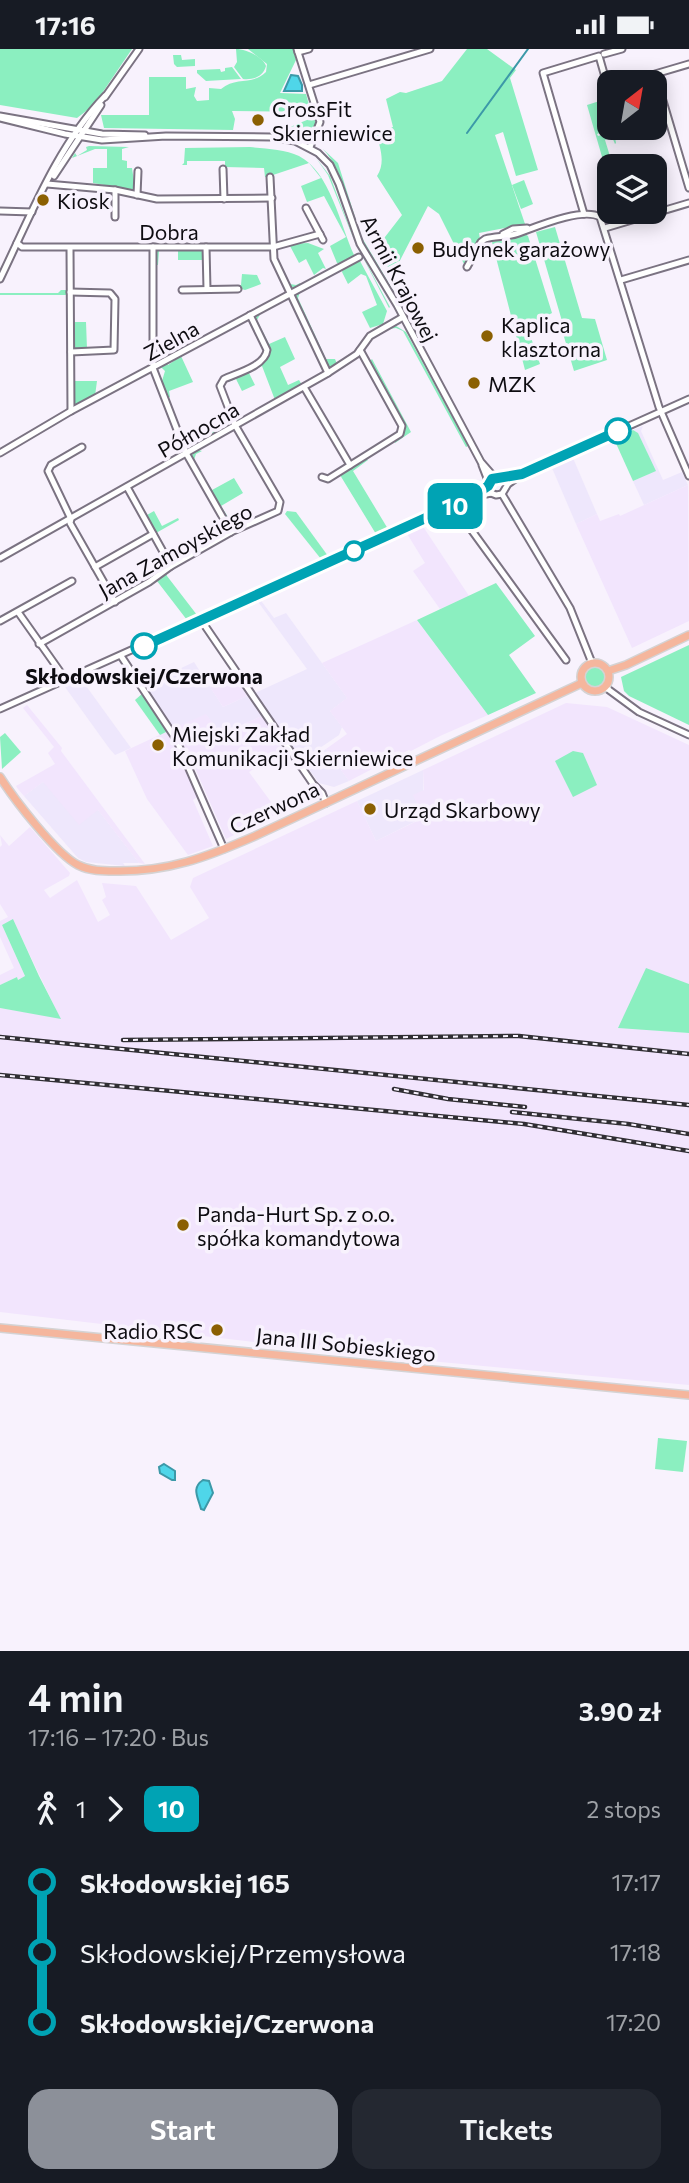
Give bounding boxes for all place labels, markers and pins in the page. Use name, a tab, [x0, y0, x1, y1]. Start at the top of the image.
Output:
place label: CrossFit Skierniewice	[272, 96, 392, 145]
marker: CrossFit Skierniewice	[250, 112, 266, 128]
place label: Kiosk	[57, 188, 110, 213]
marker: Kiosk	[35, 192, 51, 208]
place label: Budynek garażowy	[432, 236, 611, 261]
marker: Budynek garażowy	[410, 240, 426, 256]
place label: Kaplica klasztorna	[501, 312, 601, 361]
marker: Kaplica klasztorna	[479, 328, 495, 344]
place label: MZK	[488, 371, 536, 396]
marker: MZK	[466, 375, 482, 391]
unlabelled marker	[605, 418, 631, 444]
unlabelled marker	[344, 541, 364, 561]
marker: Skłodowskiej/Czerwona	[131, 633, 157, 659]
place label: Skłodowskiej/Czerwona	[25, 663, 263, 688]
place label: Miejski Zakład Komunikacji Skierniewice	[172, 721, 413, 770]
marker: Miejski Zakład Komunikacji Skierniewice	[150, 737, 166, 753]
place label: Urząd Skarbowy	[384, 797, 541, 822]
marker: Urząd Skarbowy	[362, 801, 378, 817]
place label: Panda-Hurt Sp. z o.o. spółka komandytowa	[197, 1201, 400, 1250]
marker: Panda-Hurt Sp. z o.o. spółka komandytowa	[175, 1217, 191, 1233]
place label: Radio RSC	[103, 1318, 203, 1343]
marker: Radio RSC	[209, 1322, 225, 1338]

